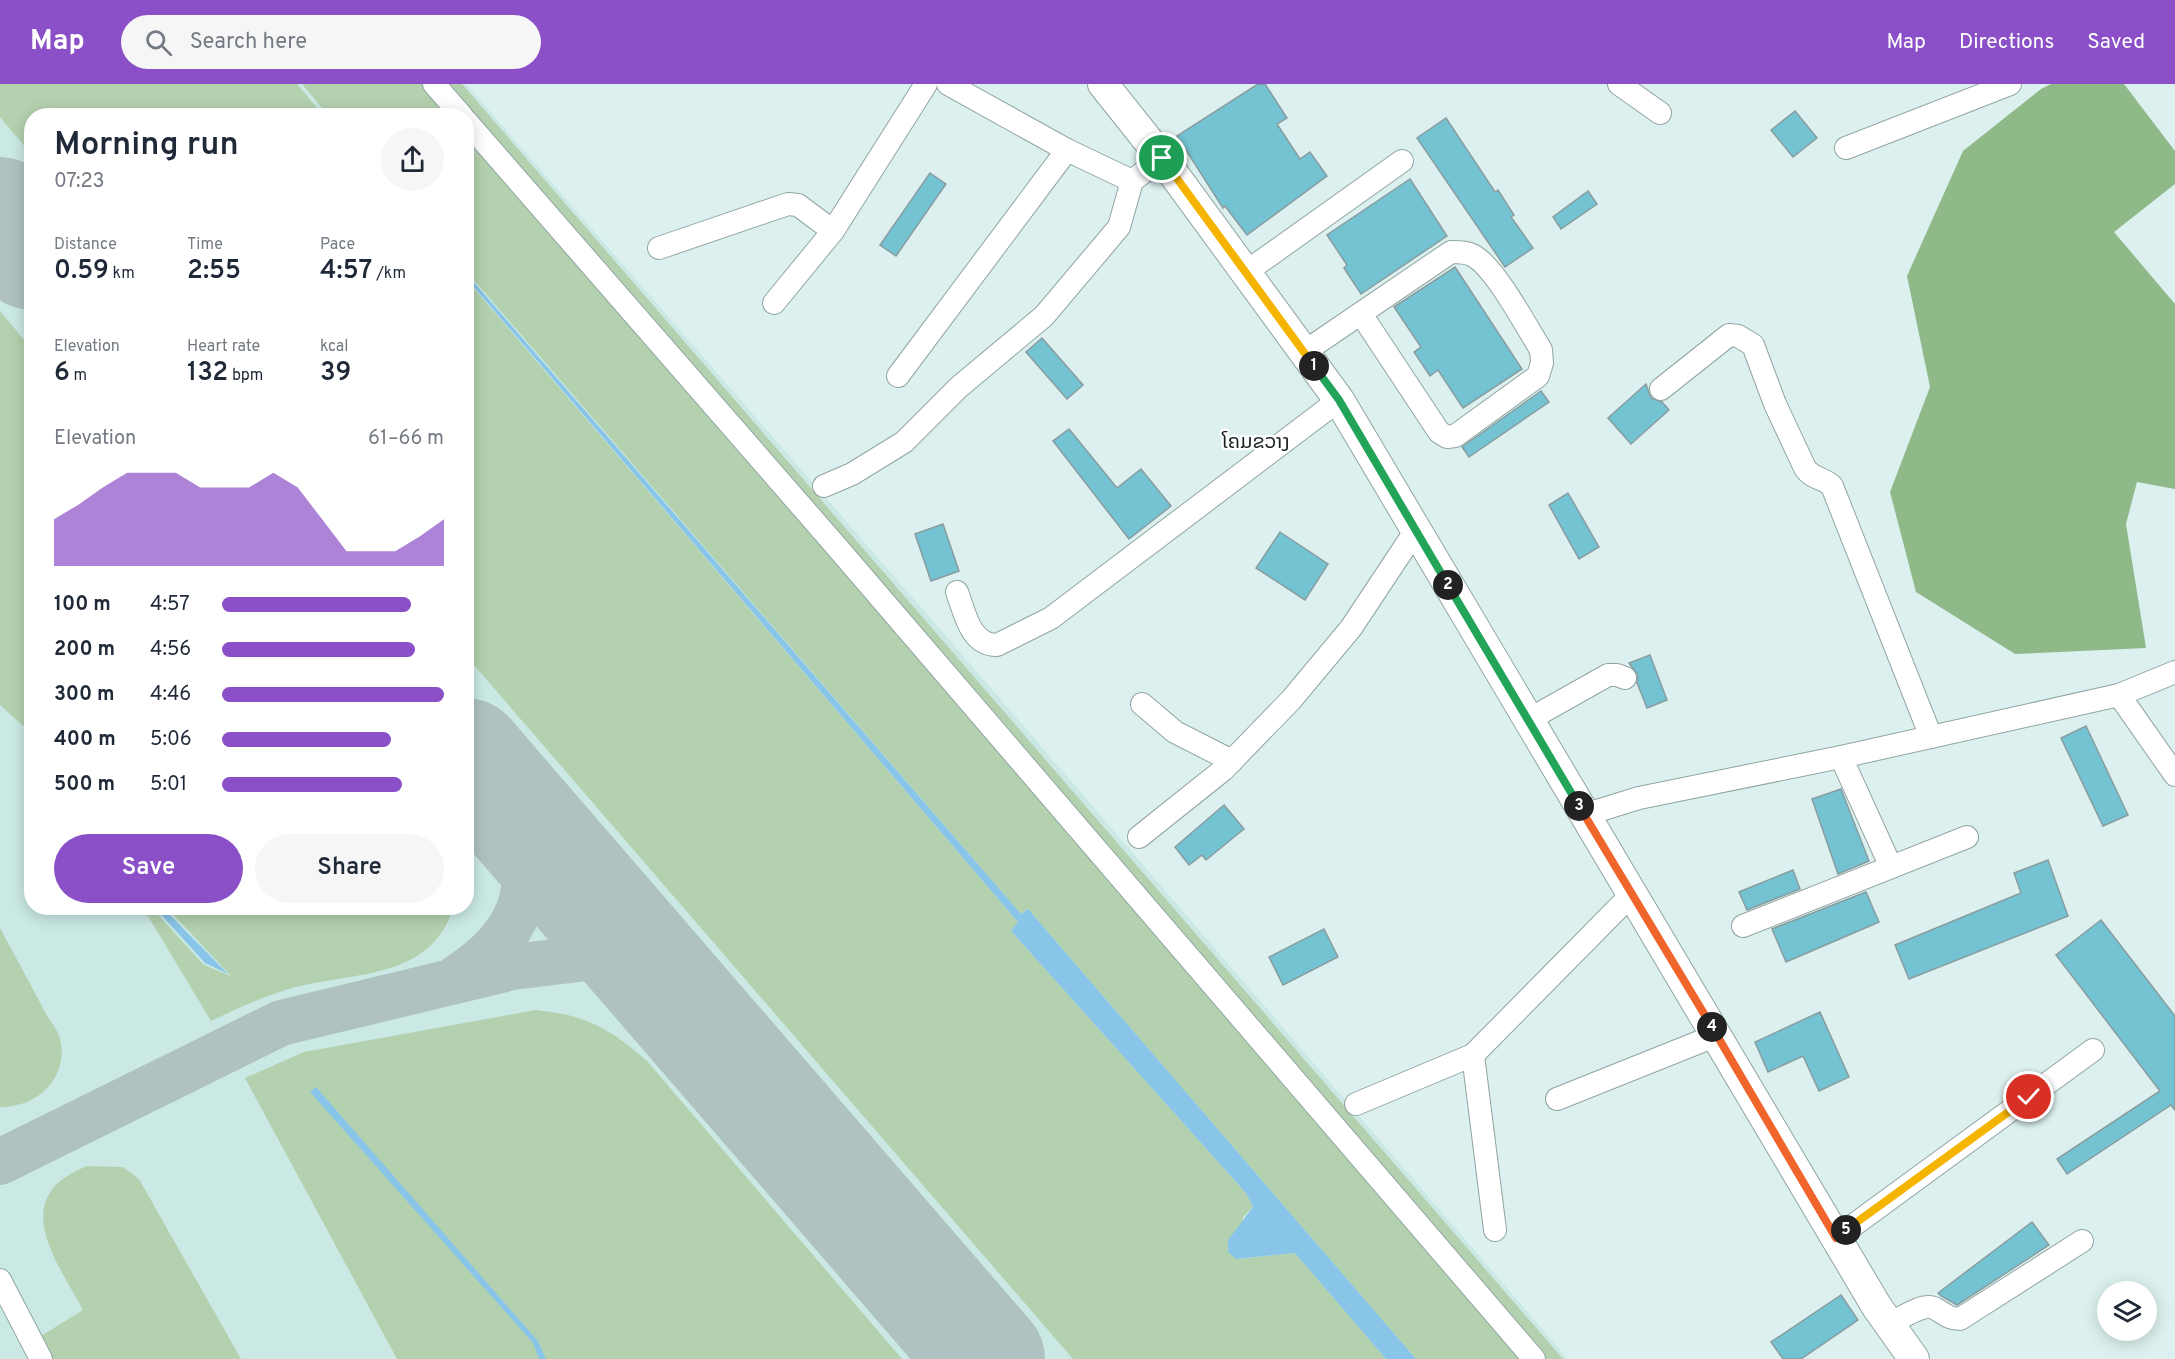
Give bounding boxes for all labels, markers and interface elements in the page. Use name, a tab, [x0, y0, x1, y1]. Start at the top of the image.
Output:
search box	[121, 15, 541, 69]
text: Map	[30, 24, 85, 60]
icon: search	[142, 26, 175, 59]
text: Search here	[190, 29, 307, 56]
text: Map	[1886, 29, 1926, 56]
text: Directions	[1959, 29, 2054, 56]
text: Saved	[2087, 29, 2145, 56]
text: Morning run	[54, 125, 239, 167]
button: share	[381, 128, 444, 191]
pin	[1136, 132, 1187, 183]
icon: arrive	[1145, 141, 1178, 174]
text: 07:23	[54, 169, 105, 195]
text: Distance	[54, 235, 117, 255]
text: Time	[187, 235, 223, 255]
text: Pace	[320, 235, 355, 255]
text: 0.59	[54, 255, 109, 288]
text: 2:55	[187, 255, 241, 288]
text: 4:57	[320, 255, 372, 288]
text: km	[109, 264, 135, 284]
text: /km	[372, 264, 406, 284]
text: Elevation	[54, 337, 120, 357]
text: Heart rate	[187, 337, 260, 357]
text: kcal	[320, 337, 348, 357]
pin: 1	[1299, 351, 1329, 381]
text: 1	[1311, 356, 1317, 376]
text: 6	[54, 357, 70, 390]
text: 132	[187, 357, 228, 390]
text: 39	[320, 357, 351, 390]
text: m	[70, 366, 87, 386]
text: bpm	[228, 366, 263, 386]
text: Elevation	[54, 426, 136, 452]
text: 61–66 m	[368, 426, 444, 452]
district label: ໂຄມຂວາງ	[1221, 430, 1290, 456]
pin: 2	[1433, 570, 1463, 600]
text: 2	[1443, 575, 1453, 595]
text: 100 m	[54, 592, 111, 618]
text: 4:57	[150, 592, 190, 618]
text: 200 m	[54, 637, 115, 663]
text: 4:56	[150, 637, 191, 663]
text: 300 m	[54, 682, 115, 708]
text: 4:46	[150, 682, 191, 708]
text: 400 m	[54, 727, 116, 753]
text: 5:06	[150, 727, 192, 753]
text: 500 m	[54, 772, 115, 798]
text: 5:01	[150, 772, 187, 798]
pin: 3	[1564, 791, 1594, 821]
text: 3	[1574, 796, 1584, 816]
button: Save	[54, 834, 243, 903]
button: Share	[255, 834, 444, 903]
pin: 4	[1697, 1012, 1727, 1042]
text: 4	[1707, 1017, 1717, 1037]
pin	[2003, 1071, 2054, 1122]
icon: check	[2012, 1080, 2045, 1113]
pin: 5	[1831, 1215, 1861, 1245]
text: 5	[1841, 1220, 1851, 1240]
map controls	[2097, 1281, 2157, 1341]
button: layers	[2097, 1281, 2157, 1341]

